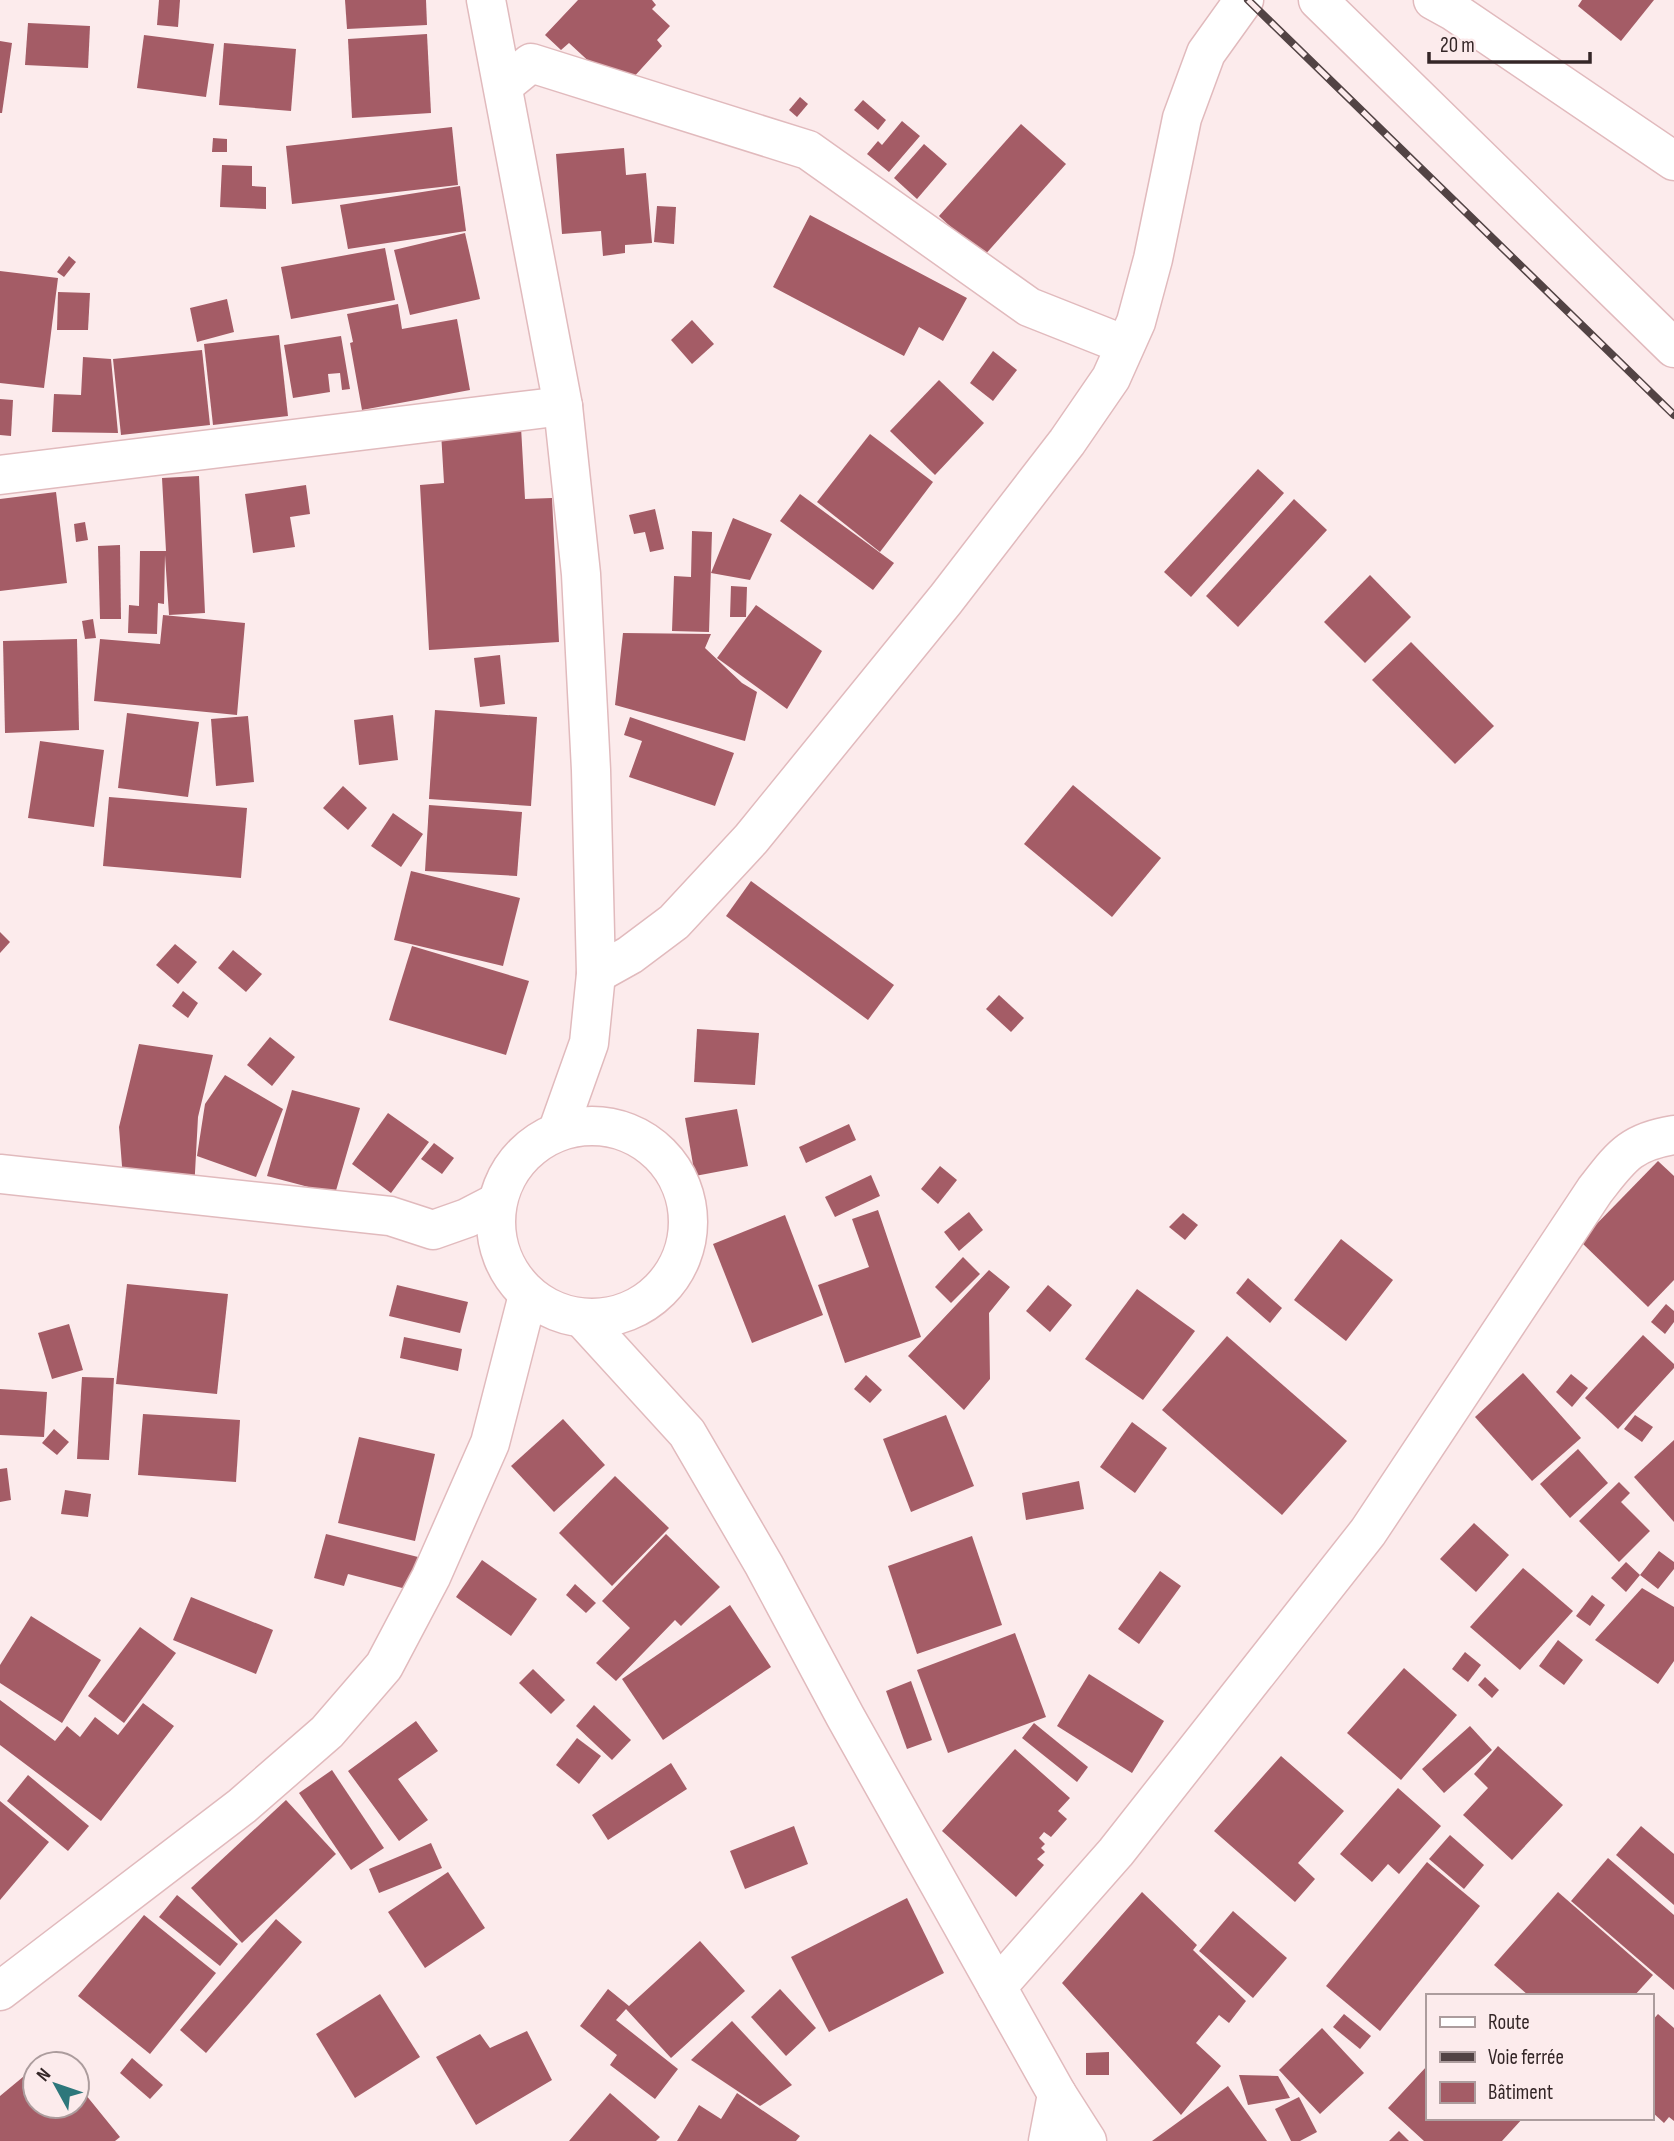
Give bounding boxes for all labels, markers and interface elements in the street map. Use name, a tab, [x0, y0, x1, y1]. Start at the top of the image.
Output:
scale bar	[1429, 21, 1590, 65]
text: 20 m	[1440, 33, 1475, 58]
legend	[1426, 1994, 1653, 2120]
text: Route	[1488, 2010, 1530, 2035]
text: Voie ferrée	[1488, 2045, 1564, 2070]
north arrow	[21, 2050, 91, 2120]
text: N	[32, 2064, 56, 2086]
text: Bâtiment	[1488, 2080, 1553, 2105]

